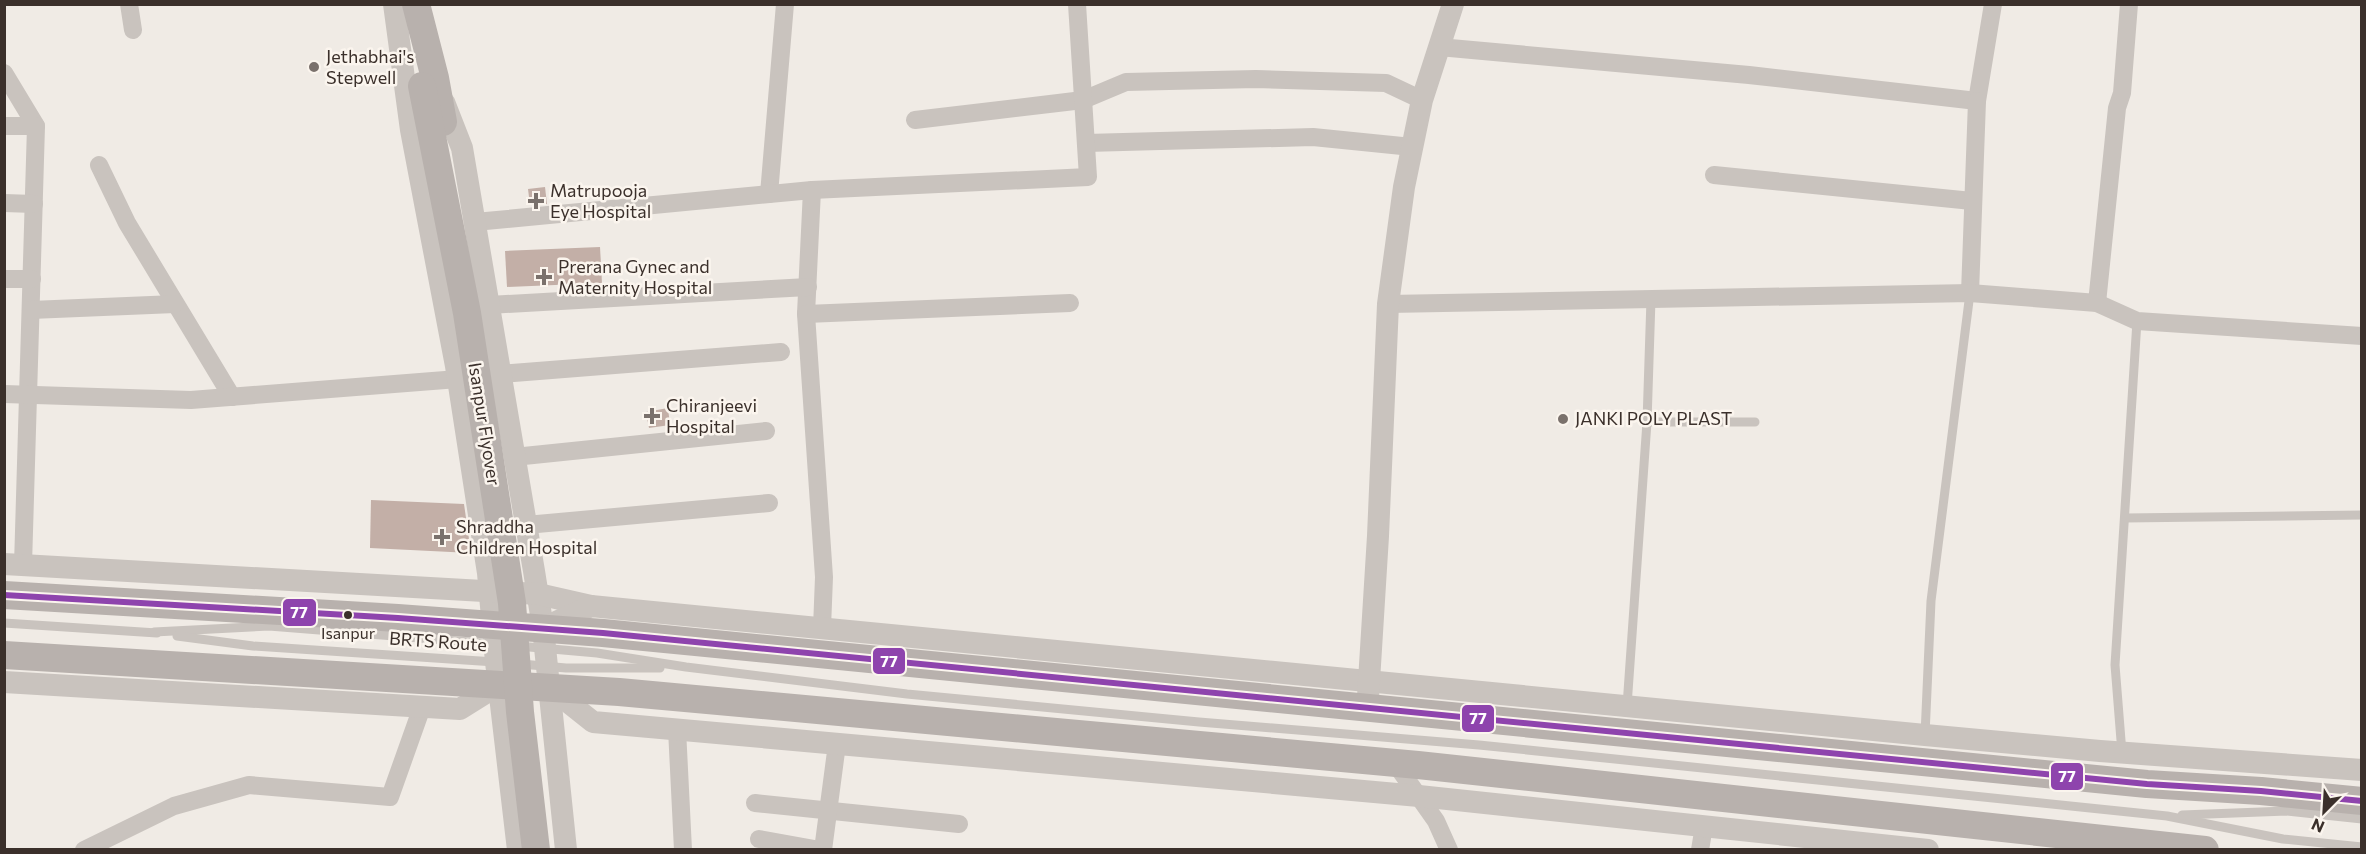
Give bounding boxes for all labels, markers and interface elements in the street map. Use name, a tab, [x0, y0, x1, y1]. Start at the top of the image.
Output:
place label: Jethabhai's Stepwell	[326, 45, 415, 88]
marker: Jethabhai's Stepwell	[307, 60, 321, 74]
place label: Matrupooja Eye Hospital	[550, 179, 651, 222]
marker: Matrupooja Eye Hospital	[527, 192, 545, 210]
place label: Prerana Gynec and Maternity Hospital	[558, 255, 712, 298]
marker: Prerana Gynec and Maternity Hospital	[535, 268, 553, 286]
street label: Isanpur Flyover	[464, 361, 506, 487]
place label: Chiranjeevi Hospital	[666, 394, 757, 437]
marker: Chiranjeevi Hospital	[643, 407, 661, 425]
place label: JANKI POLY PLAST	[1575, 407, 1732, 429]
marker: JANKI POLY PLAST	[1556, 412, 1570, 426]
place label: Shraddha Children Hospital	[456, 515, 597, 558]
marker: Shraddha Children Hospital	[433, 528, 451, 546]
line badge: 77	[282, 598, 317, 627]
text: 77	[290, 602, 308, 621]
marker: Isanpur	[342, 609, 354, 621]
place label: Isanpur	[321, 623, 376, 642]
street label: BRTS Route	[388, 627, 488, 655]
line badge: 77	[872, 647, 906, 675]
text: 77	[880, 651, 898, 670]
line badge: 77	[1461, 704, 1495, 733]
text: 77	[1469, 708, 1487, 727]
line badge: 77	[2050, 762, 2084, 791]
text: 77	[2058, 766, 2076, 785]
north arrow	[2294, 782, 2354, 842]
text: N	[2308, 815, 2327, 837]

